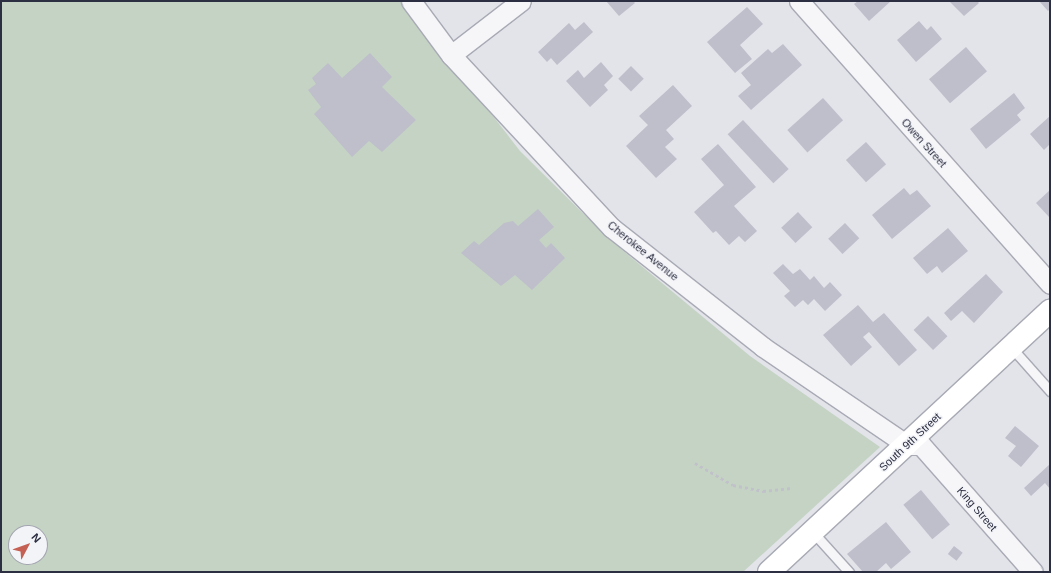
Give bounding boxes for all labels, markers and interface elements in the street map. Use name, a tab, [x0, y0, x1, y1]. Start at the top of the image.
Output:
street label: Owen Street	[899, 116, 949, 170]
street label: Cherokee Avenue	[605, 218, 681, 284]
street label: South 9th Street	[876, 410, 944, 474]
street label: King Street	[954, 484, 1000, 534]
north arrow	[8, 525, 48, 565]
text: N	[29, 531, 43, 545]

